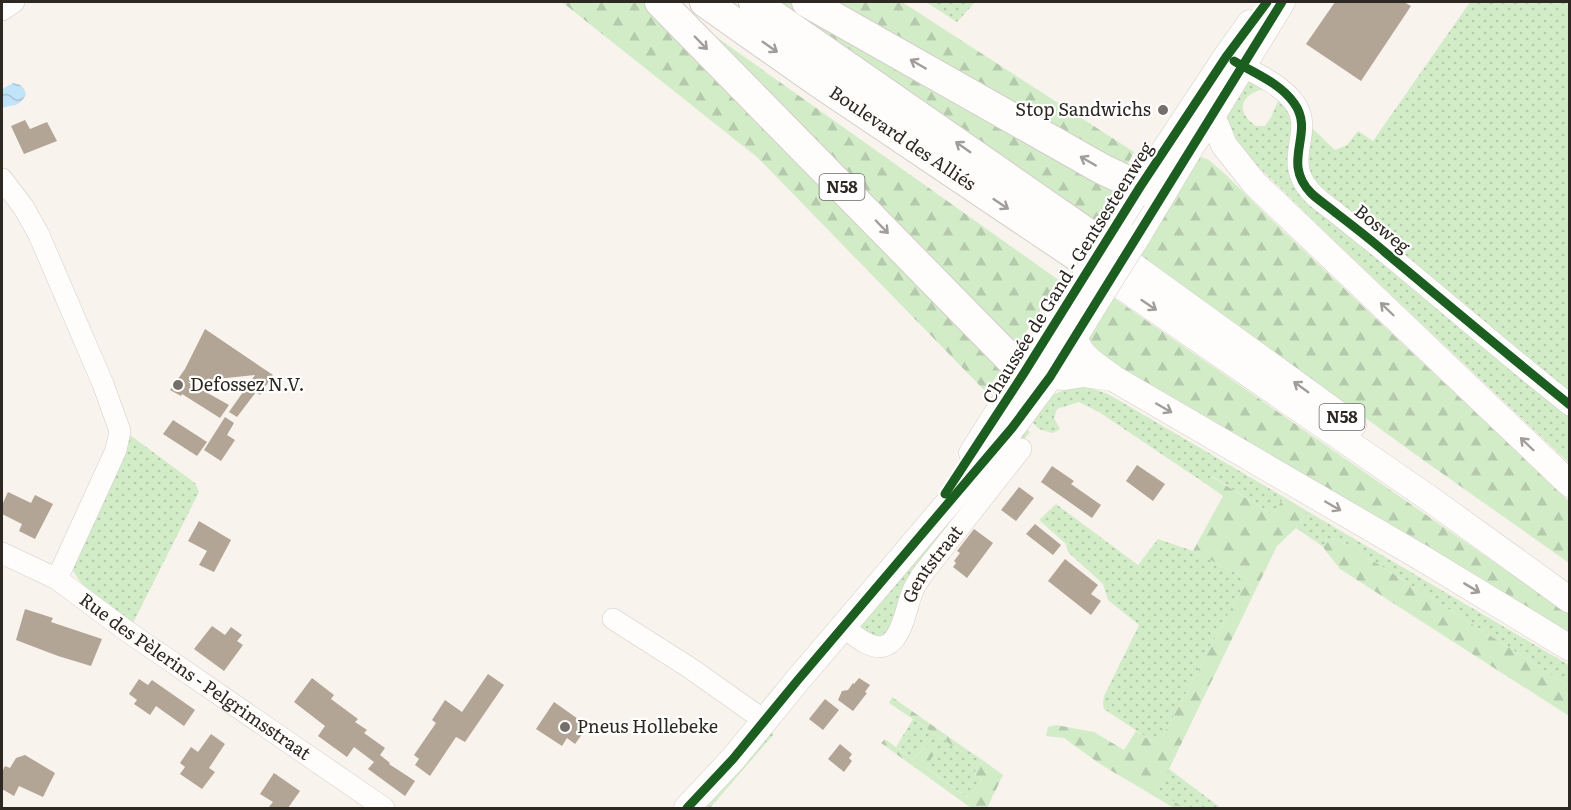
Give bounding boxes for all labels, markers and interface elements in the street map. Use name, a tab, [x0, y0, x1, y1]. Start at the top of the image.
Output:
one-way arrow	[694, 36, 708, 51]
one-way arrow	[762, 41, 778, 53]
one-way arrow	[910, 58, 927, 70]
street label: Boulevard des Alliés	[824, 78, 982, 196]
place label: Stop Sandwichs	[1015, 95, 1151, 122]
marker: Stop Sandwichs	[1156, 103, 1170, 117]
street label: Chaussée de Gand - Gentsesteenweg	[975, 135, 1159, 408]
one-way arrow	[955, 141, 971, 153]
one-way arrow	[1080, 154, 1097, 166]
road number: N58	[820, 174, 864, 200]
street label: Bosweg	[1349, 197, 1417, 259]
one-way arrow	[992, 198, 1009, 211]
one-way arrow	[874, 220, 889, 235]
one-way arrow	[1141, 299, 1157, 311]
one-way arrow	[1379, 301, 1394, 316]
place label: Defossez N.V.	[190, 370, 304, 397]
marker: Defossez N.V.	[171, 378, 185, 392]
one-way arrow	[1293, 381, 1309, 393]
one-way arrow	[1155, 402, 1172, 414]
road number: N58	[1320, 404, 1364, 430]
one-way arrow	[1520, 436, 1535, 451]
one-way arrow	[1323, 501, 1341, 512]
street label: Gentstraat	[895, 518, 969, 606]
one-way arrow	[1463, 583, 1480, 595]
street label: Rue des Pèlerins - Pelgrimsstraat	[75, 585, 318, 766]
place label: Pneus Hollebeke	[577, 712, 718, 739]
marker: Pneus Hollebeke	[558, 720, 572, 734]

